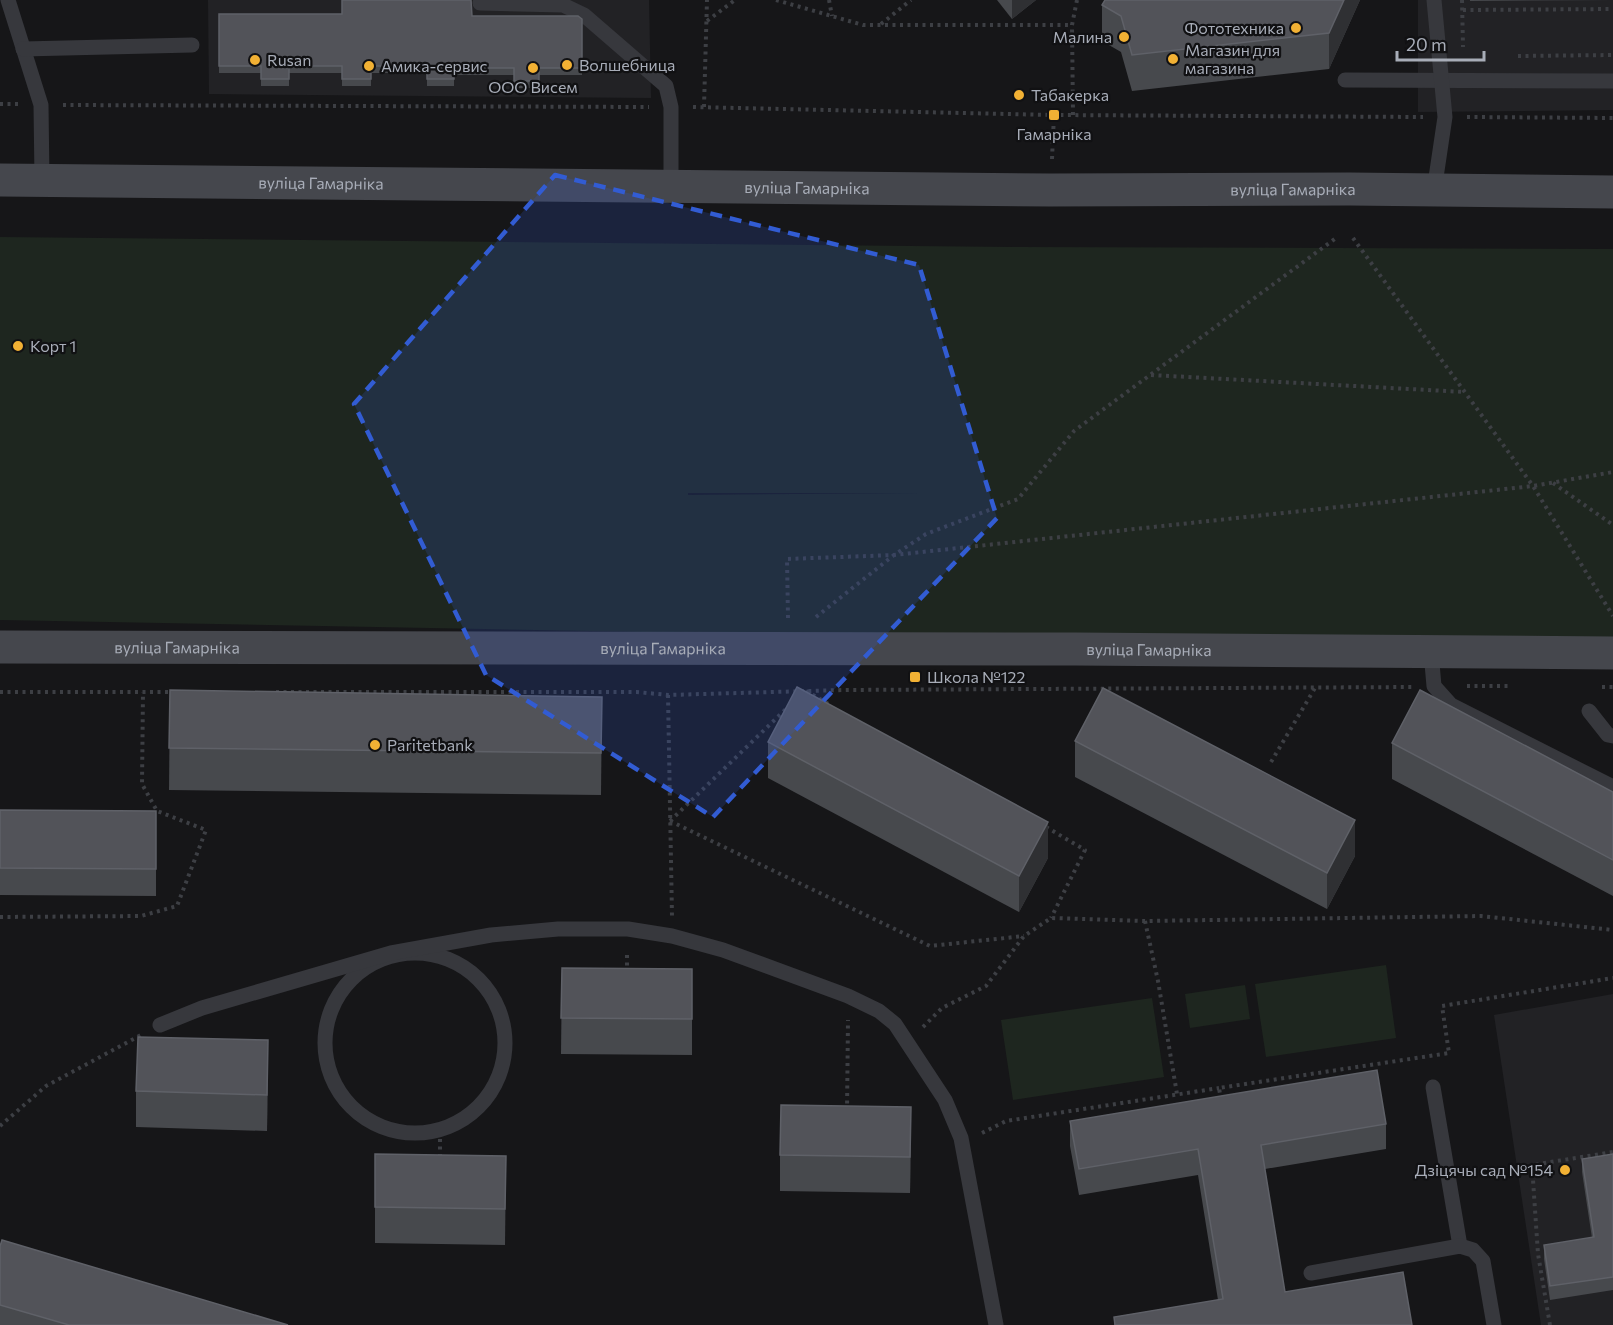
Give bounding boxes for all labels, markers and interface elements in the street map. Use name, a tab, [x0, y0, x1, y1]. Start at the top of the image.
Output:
place label: Фототехника	[1185, 18, 1284, 37]
marker: Фототехника	[1289, 21, 1303, 35]
scale bar	[1397, 24, 1484, 62]
place label: Малина	[1053, 27, 1112, 46]
marker: Малина	[1117, 30, 1131, 44]
text: 20 m	[1406, 33, 1447, 55]
place label: Магазин для магазина	[1185, 40, 1280, 77]
place label: Rusan	[267, 50, 311, 69]
marker: Магазин для магазина	[1166, 52, 1180, 66]
marker: Rusan	[248, 53, 262, 67]
place label: Волшебница	[579, 55, 675, 74]
place label: Амика-сервис	[381, 56, 488, 75]
marker: Волшебница	[560, 58, 574, 72]
marker: Амика-сервис	[362, 59, 376, 73]
marker: ООО Висем	[526, 61, 540, 75]
place label: ООО Висем	[488, 77, 578, 96]
place label: Табакерка	[1031, 85, 1109, 104]
marker: Табакерка	[1012, 88, 1026, 102]
marker: Гамарніка	[1047, 108, 1061, 122]
place label: Гамарніка	[1016, 124, 1092, 143]
street label: вуліца Гамарніка	[258, 172, 384, 193]
street label: вуліца Гамарніка	[744, 177, 870, 197]
street label: вуліца Гамарніка	[1230, 179, 1356, 198]
place label: Корт 1	[30, 336, 76, 355]
marker: Корт 1	[11, 339, 25, 353]
street label: вуліца Гамарніка	[114, 637, 240, 656]
street label: вуліца Гамарніка	[600, 638, 726, 657]
street label: вуліца Гамарніка	[1086, 639, 1212, 659]
place label: Школа №122	[927, 667, 1025, 686]
marker: Школа №122	[908, 670, 922, 684]
place label: Paritetbank	[387, 735, 473, 754]
marker: Paritetbank	[368, 738, 382, 752]
place label: Дзіцячы сад №154	[1415, 1160, 1553, 1179]
marker: Дзіцячы сад №154	[1558, 1163, 1572, 1177]

